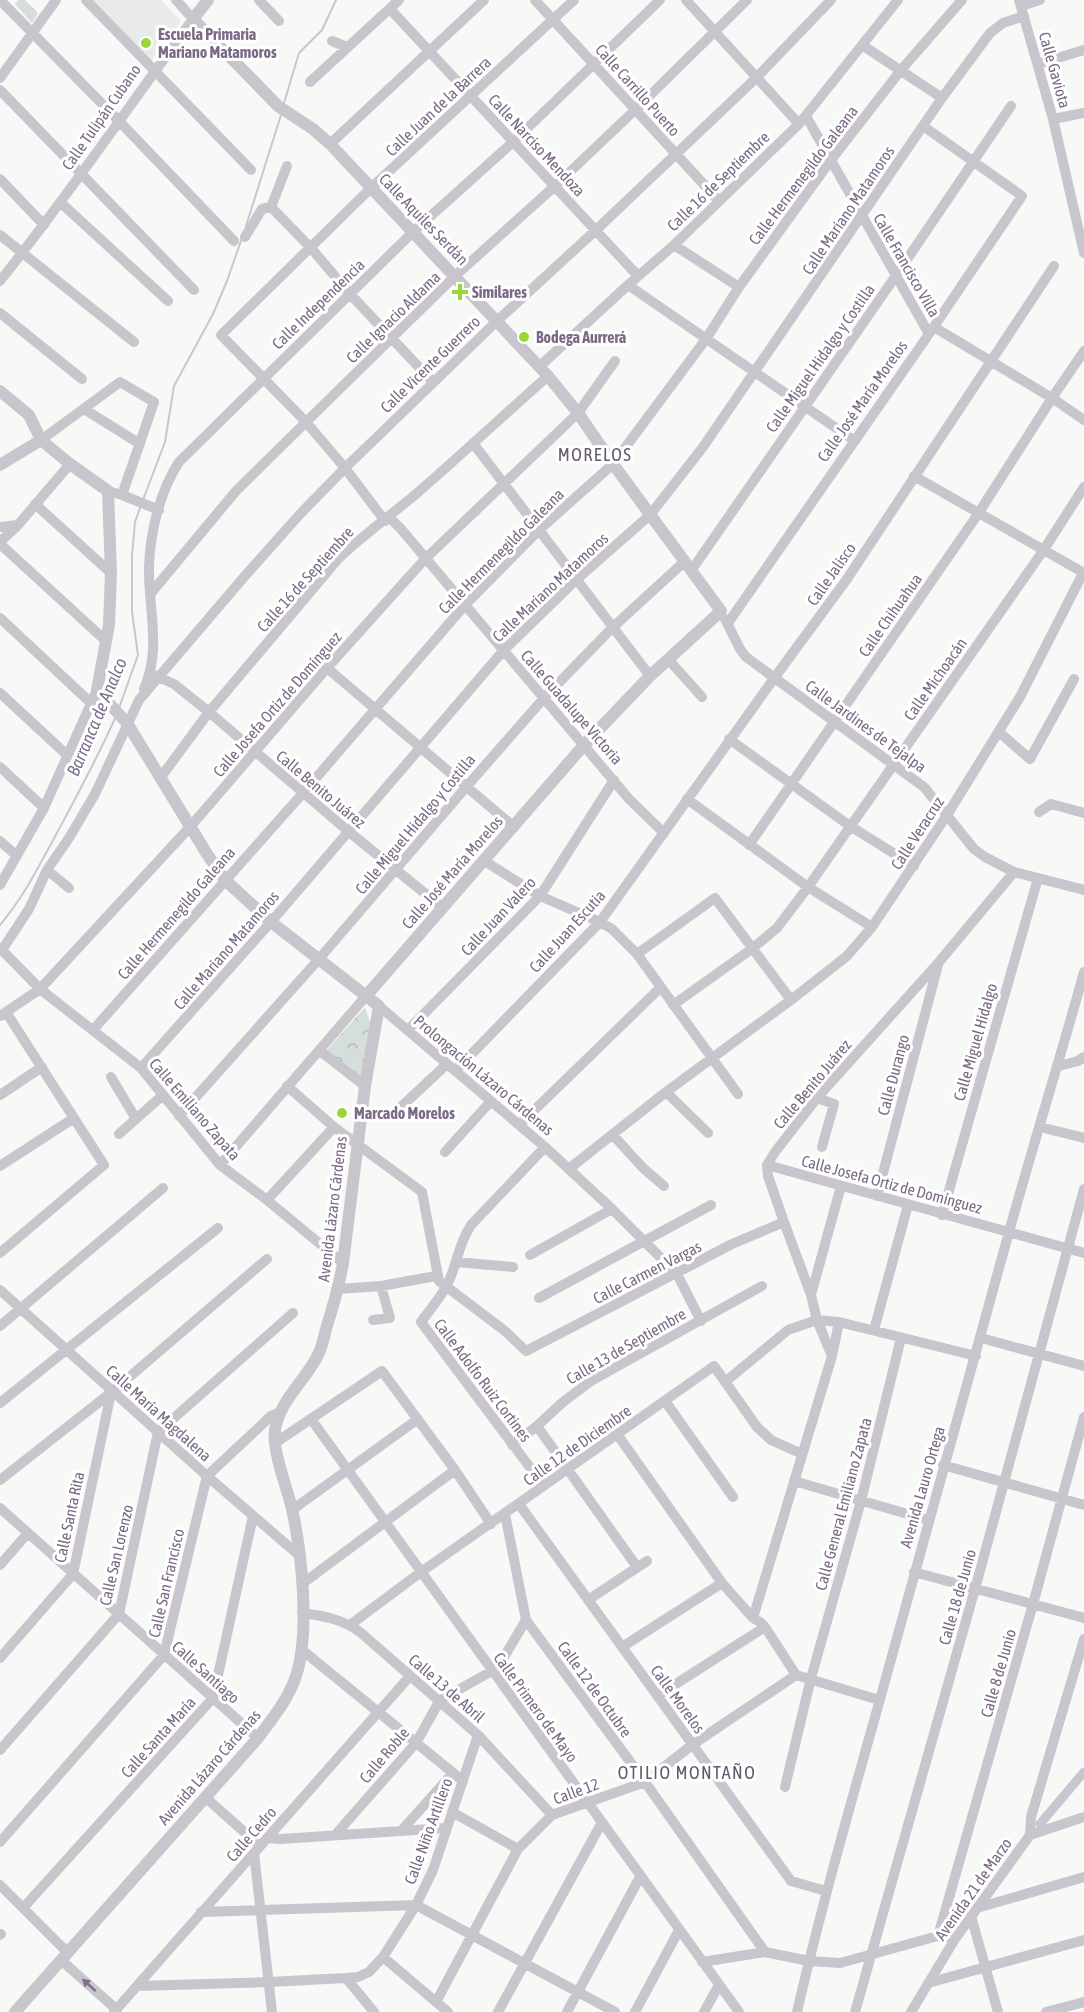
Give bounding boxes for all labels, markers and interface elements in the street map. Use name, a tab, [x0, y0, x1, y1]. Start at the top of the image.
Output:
place label: Escuela Primaria Mariano Matamoros	[158, 25, 277, 61]
street label: Calle Gaviota	[1036, 30, 1074, 110]
marker: Escuela Primaria Mariano Matamoros	[139, 36, 153, 50]
street label: Calle Carrillo Puerto	[592, 40, 684, 140]
street label: Calle Juan de la Barrera	[382, 53, 494, 159]
street label: Calle Tulipán Cubano	[58, 61, 145, 174]
street label: Calle Narciso Mendoza	[485, 90, 589, 200]
street label: Calle Hermenegildo Galeana	[745, 102, 862, 249]
street label: Calle 16 de Septiembre	[663, 128, 773, 235]
street label: Calle Mariano Matamoros	[798, 142, 898, 278]
street label: Calle Aquiles Serdán	[375, 170, 472, 269]
street label: Calle Francisco Villa	[870, 210, 944, 320]
street label: Calle Independencia	[268, 255, 369, 353]
street label: Calle Ignacio Aldama	[342, 268, 444, 367]
street label: Calle Miguel Hidalgo y Costilla	[762, 280, 879, 436]
place label: Similares	[472, 283, 527, 301]
marker: Similares	[453, 285, 467, 299]
street label: Calle Vicente Guerrero	[377, 312, 483, 416]
place label: Bodega Aurrerá	[536, 328, 626, 346]
marker: Bodega Aurrerá	[517, 330, 531, 344]
street label: Calle José María Morelos	[813, 337, 911, 465]
district label: MORELOS	[558, 444, 632, 465]
street label: Calle Hermenegildo Galeana	[435, 485, 568, 618]
street label: Calle 16 de Septiembre	[253, 523, 358, 636]
street label: Calle Mariano Matamoros	[489, 529, 612, 645]
street label: Calle Jalisco	[803, 539, 859, 609]
street label: Calle Chihuahua	[855, 570, 925, 660]
street label: Calle Josefa Ortiz de Domínguez	[209, 628, 346, 781]
street label: Calle Michoacán	[900, 634, 970, 724]
street label: Calle Guadalupe Victoria	[517, 646, 626, 768]
water label: Barranca de Analco	[62, 655, 131, 779]
street label: Calle Jardines de Tejalpa	[802, 676, 930, 777]
street label: Calle Benito Juárez	[273, 746, 369, 832]
street label: Calle Miguel Hidalgo y Costilla	[351, 751, 479, 898]
street label: Calle Veracruz	[887, 793, 947, 873]
street label: Calle José María Morelos	[398, 812, 506, 932]
street label: Calle Hermenegildo Galeana	[114, 843, 239, 983]
street label: Calle Juan Valero	[457, 873, 539, 959]
street label: Calle Juan Escutia	[525, 886, 609, 976]
street label: Calle Mariano Matamoros	[170, 887, 283, 1013]
street label: Calle Miguel Hidalgo	[950, 981, 1001, 1103]
street label: Prolongación Lázaro Cárdenas	[410, 1011, 558, 1140]
street label: Calle Durango	[874, 1033, 913, 1118]
street label: Calle Benito Juárez	[769, 1036, 855, 1132]
street label: Calle Emiliano Zapata	[145, 1054, 244, 1164]
place label: Marcado Morelos	[354, 1104, 455, 1122]
marker: Marcado Morelos	[335, 1106, 349, 1120]
street label: Avenida Lázaro Cárdenas	[314, 1135, 350, 1283]
street label: Calle Josefa Ortiz de Domínguez	[799, 1151, 985, 1218]
street label: Calle Carmen Vargas	[590, 1237, 705, 1308]
street label: Calle 13 de Septiembre	[563, 1304, 689, 1388]
street label: Calle Adolfo Ruiz Cortines	[431, 1315, 535, 1445]
street label: Calle María Magdalena	[102, 1361, 215, 1466]
street label: Calle 12 de Diciembre	[520, 1401, 634, 1489]
street label: Calle General Emiliano Zapata	[811, 1416, 876, 1593]
street label: Avenida Lauro Ortega	[896, 1424, 949, 1550]
street label: Calle Santa Rita	[51, 1470, 87, 1564]
street label: Calle San Lorenzo	[96, 1503, 136, 1607]
street label: Calle San Francisco	[145, 1527, 187, 1639]
street label: Calle 18 de Junio	[935, 1547, 979, 1647]
street label: Calle 8 de Junio	[977, 1627, 1019, 1719]
street label: Calle Santiago	[168, 1637, 243, 1708]
street label: Calle 12 de Octubre	[554, 1638, 636, 1740]
street label: Calle Primero de Mayo	[489, 1649, 582, 1766]
street label: Calle 13 de Abril	[405, 1650, 489, 1726]
street label: Calle Morelos	[647, 1661, 709, 1737]
street label: Calle Santa María	[117, 1693, 199, 1781]
street label: Avenida Lázaro Cárdenas	[154, 1706, 264, 1828]
street label: Calle Roble	[356, 1724, 412, 1786]
district label: OTILIO MONTAÑO	[618, 1762, 756, 1783]
street label: Calle 12	[551, 1774, 601, 1808]
street label: Calle Niño Artillero	[400, 1776, 456, 1886]
street label: Calle Cedro	[222, 1803, 280, 1865]
street label: Avenida 21 de Marzo	[931, 1834, 1015, 1944]
one-way arrow	[82, 1979, 97, 1992]

